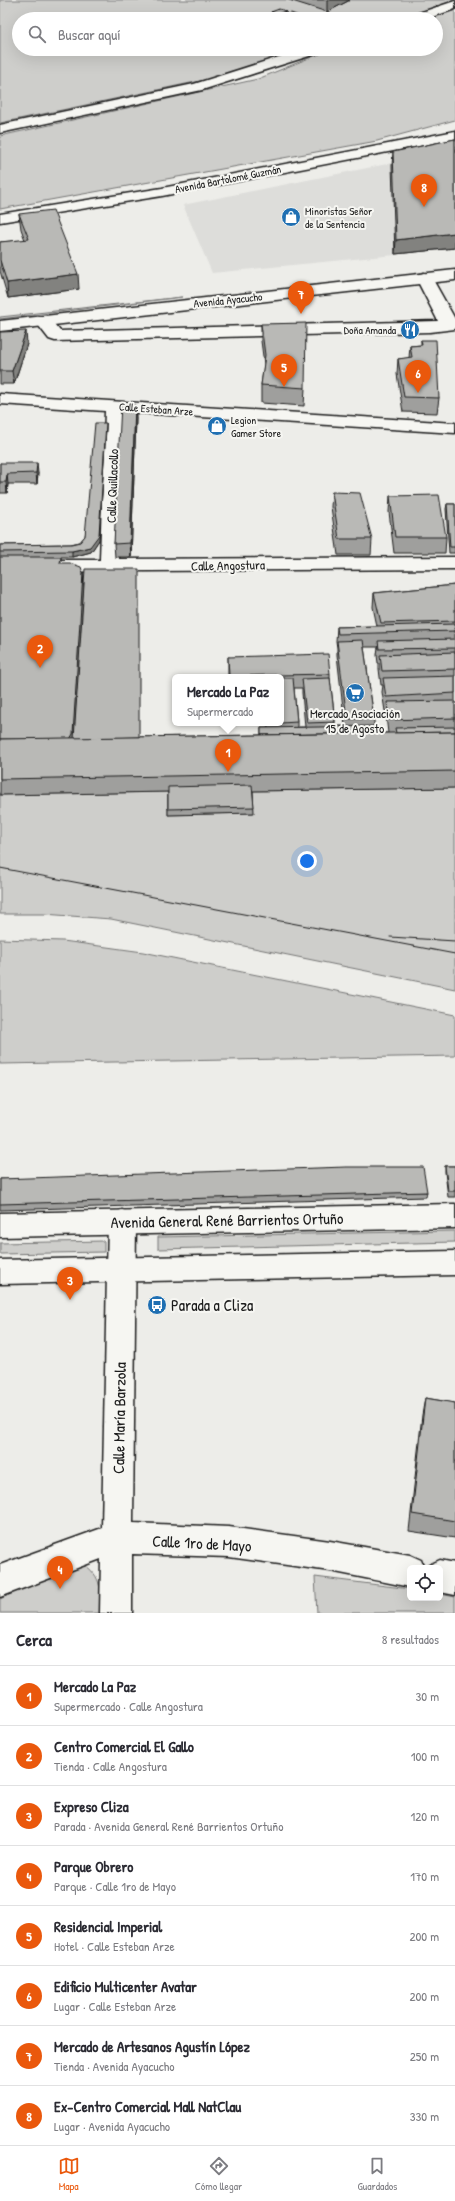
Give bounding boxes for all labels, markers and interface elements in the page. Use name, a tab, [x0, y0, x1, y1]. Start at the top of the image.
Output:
search box	[12, 12, 443, 56]
icon: search	[26, 23, 48, 45]
text: Buscar aquí	[58, 24, 121, 45]
street label: Avenida Bartolomé Guzmán	[174, 162, 282, 196]
pin: 8	[411, 174, 437, 207]
place label: Minoristas Señor de la Sentencia	[305, 204, 373, 231]
shop icon: Minoristas Señor de la Sentencia	[280, 206, 302, 228]
pin: 7	[288, 281, 314, 314]
street label: Avenida Ayacucho	[193, 289, 264, 311]
restaurant icon: Doña Amanda	[399, 319, 421, 341]
place label: Doña Amanda	[344, 323, 397, 337]
pin: 5	[271, 354, 297, 387]
pin: 6	[405, 360, 431, 393]
street label: Calle Esteban Arze	[118, 399, 194, 419]
place label: Legion Gamer Store	[231, 413, 282, 440]
shop icon: Legion Gamer Store	[206, 415, 228, 437]
street label: Calle Quillacollo	[102, 448, 122, 524]
street label: Calle Angostura	[191, 555, 265, 575]
pin: 2	[27, 635, 53, 668]
popup	[172, 674, 284, 726]
text: Mercado La Paz	[187, 681, 269, 702]
supermarket icon: Mercado Asociación 15 de Agosto	[344, 682, 366, 704]
text: Supermercado	[187, 702, 253, 720]
place label: Mercado Asociación 15 de Agosto	[310, 704, 400, 737]
pin: 1	[215, 739, 241, 772]
your location	[297, 851, 317, 871]
street label: Avenida General René Barrientos Ortuño	[110, 1207, 344, 1233]
pin: 3	[57, 1267, 83, 1300]
bus stop icon: Parada a Cliza	[146, 1294, 168, 1316]
place label: Parada a Cliza	[171, 1294, 253, 1316]
street label: Calle María Barzola	[107, 1362, 131, 1474]
street label: Calle 1ro de Mayo	[152, 1529, 253, 1557]
pin: 4	[47, 1556, 73, 1589]
map controls	[407, 1565, 443, 1601]
button: locate	[407, 1565, 443, 1601]
text: Cerca	[16, 1628, 52, 1651]
text: 8 resultados	[382, 1630, 439, 1648]
text: Mercado La Paz	[54, 1676, 136, 1697]
text: 1	[27, 1687, 31, 1705]
text: 30 m	[416, 1687, 439, 1705]
text: Supermercado · Calle Angostura	[54, 1697, 203, 1715]
text: Centro Comercial El Gallo	[54, 1736, 194, 1757]
text: 2	[26, 1747, 32, 1765]
text: 100 m	[411, 1747, 439, 1765]
text: Tienda · Calle Angostura	[54, 1757, 167, 1775]
text: Expreso Cliza	[54, 1796, 129, 1817]
text: 3	[26, 1807, 32, 1825]
text: 120 m	[411, 1807, 439, 1825]
text: Parada · Avenida General René Barrientos Ortuño	[54, 1817, 283, 1835]
text: Parque Obrero	[54, 1856, 133, 1877]
text: 4	[27, 1867, 31, 1885]
text: 170 m	[410, 1867, 439, 1885]
text: Parque · Calle 1ro de Mayo	[54, 1877, 176, 1895]
text: Residencial Imperial	[54, 1916, 162, 1937]
text: 5	[26, 1927, 32, 1945]
text: 200 m	[409, 1927, 439, 1945]
text: Hotel · Calle Esteban Arze	[54, 1937, 175, 1955]
text: Edificio Multicenter Avatar	[54, 1976, 197, 1997]
text: 6	[26, 1987, 32, 2005]
text: 200 m	[409, 1987, 439, 2005]
text: Lugar · Calle Esteban Arze	[54, 1997, 176, 2015]
text: Mercado de Artesanos Agustín López	[54, 2036, 250, 2057]
text: 7	[26, 2047, 32, 2065]
text: 250 m	[410, 2047, 439, 2065]
text: Tienda · Avenida Ayacucho	[54, 2057, 174, 2075]
text: Ex-Centro Comercial Mall NatClau	[54, 2096, 241, 2117]
text: 8	[26, 2107, 32, 2125]
text: 330 m	[410, 2107, 439, 2125]
text: Lugar · Avenida Ayacucho	[54, 2117, 170, 2135]
tab: Mapa	[58, 2155, 80, 2193]
tab: Cómo llegar	[195, 2155, 242, 2193]
tab: Guardados	[358, 2155, 397, 2193]

